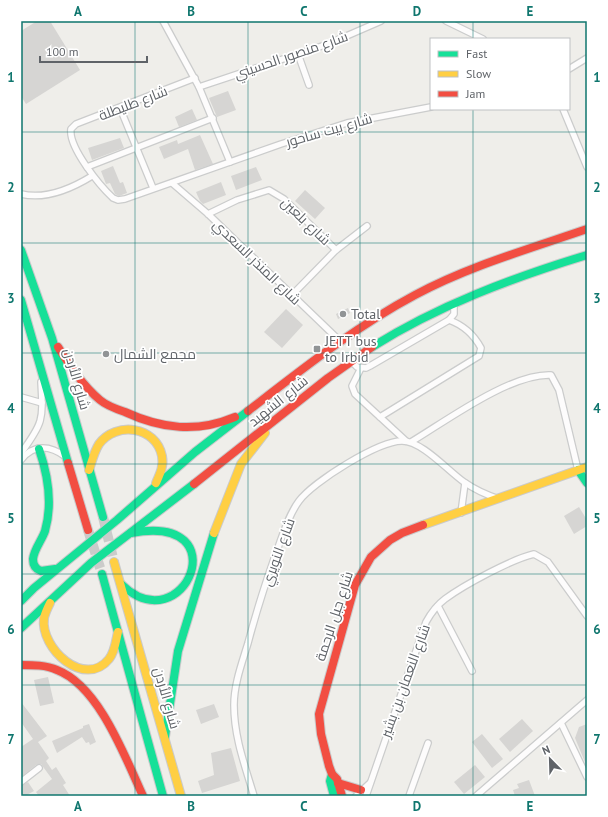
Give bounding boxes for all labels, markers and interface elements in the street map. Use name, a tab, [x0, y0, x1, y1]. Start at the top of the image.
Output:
text: A	[74, 3, 82, 20]
text: B	[187, 3, 195, 20]
text: C	[300, 3, 308, 20]
text: D	[413, 3, 421, 20]
text: E	[527, 3, 534, 20]
street label: شارع منصور الحسيني	[232, 27, 351, 86]
scale bar	[40, 38, 147, 64]
legend	[430, 38, 570, 110]
text: 100 m	[46, 44, 79, 59]
text: Fast	[466, 46, 487, 61]
text: Slow	[466, 66, 491, 81]
text: 1	[7, 69, 15, 86]
text: 1	[593, 69, 601, 86]
street label: شارع طليطلة	[96, 82, 170, 124]
text: Jam	[465, 86, 485, 101]
street label: شارع بيت ساحور	[283, 109, 374, 151]
text: 2	[7, 179, 15, 196]
text: 2	[593, 179, 601, 196]
street label: شارع بلعين	[278, 193, 334, 249]
street label: شارع المنذر السعدي	[207, 215, 305, 311]
text: 3	[7, 290, 15, 307]
text: 3	[593, 290, 601, 307]
place label: Total	[351, 305, 380, 323]
marker: Total	[338, 309, 348, 319]
place label: JETT bus to Irbid	[324, 332, 377, 366]
marker: JETT bus to Irbid	[312, 344, 322, 354]
place label: مجمع الشمال	[114, 345, 196, 363]
street label: شارع الأردن	[60, 346, 94, 412]
marker: مجمع الشمال	[101, 349, 111, 359]
street label: شارع الشهيد	[245, 372, 311, 430]
text: 4	[7, 400, 15, 417]
text: 4	[593, 400, 601, 417]
text: 5	[7, 510, 15, 527]
text: 5	[593, 510, 601, 527]
street label: شارع النويري	[257, 515, 301, 590]
street label: شارع جبل الرحمة	[311, 569, 357, 663]
text: 6	[7, 621, 15, 638]
text: 6	[593, 621, 601, 638]
street label: شارع النعمان بن بشير	[376, 622, 434, 741]
street label: شارع الأردن	[150, 665, 184, 731]
text: 7	[7, 731, 15, 748]
text: 7	[593, 731, 601, 748]
north arrow	[530, 739, 570, 779]
text: N	[540, 742, 552, 758]
text: A	[74, 798, 82, 815]
text: B	[187, 798, 195, 815]
text: C	[300, 798, 308, 815]
text: D	[413, 798, 421, 815]
text: E	[527, 798, 534, 815]

